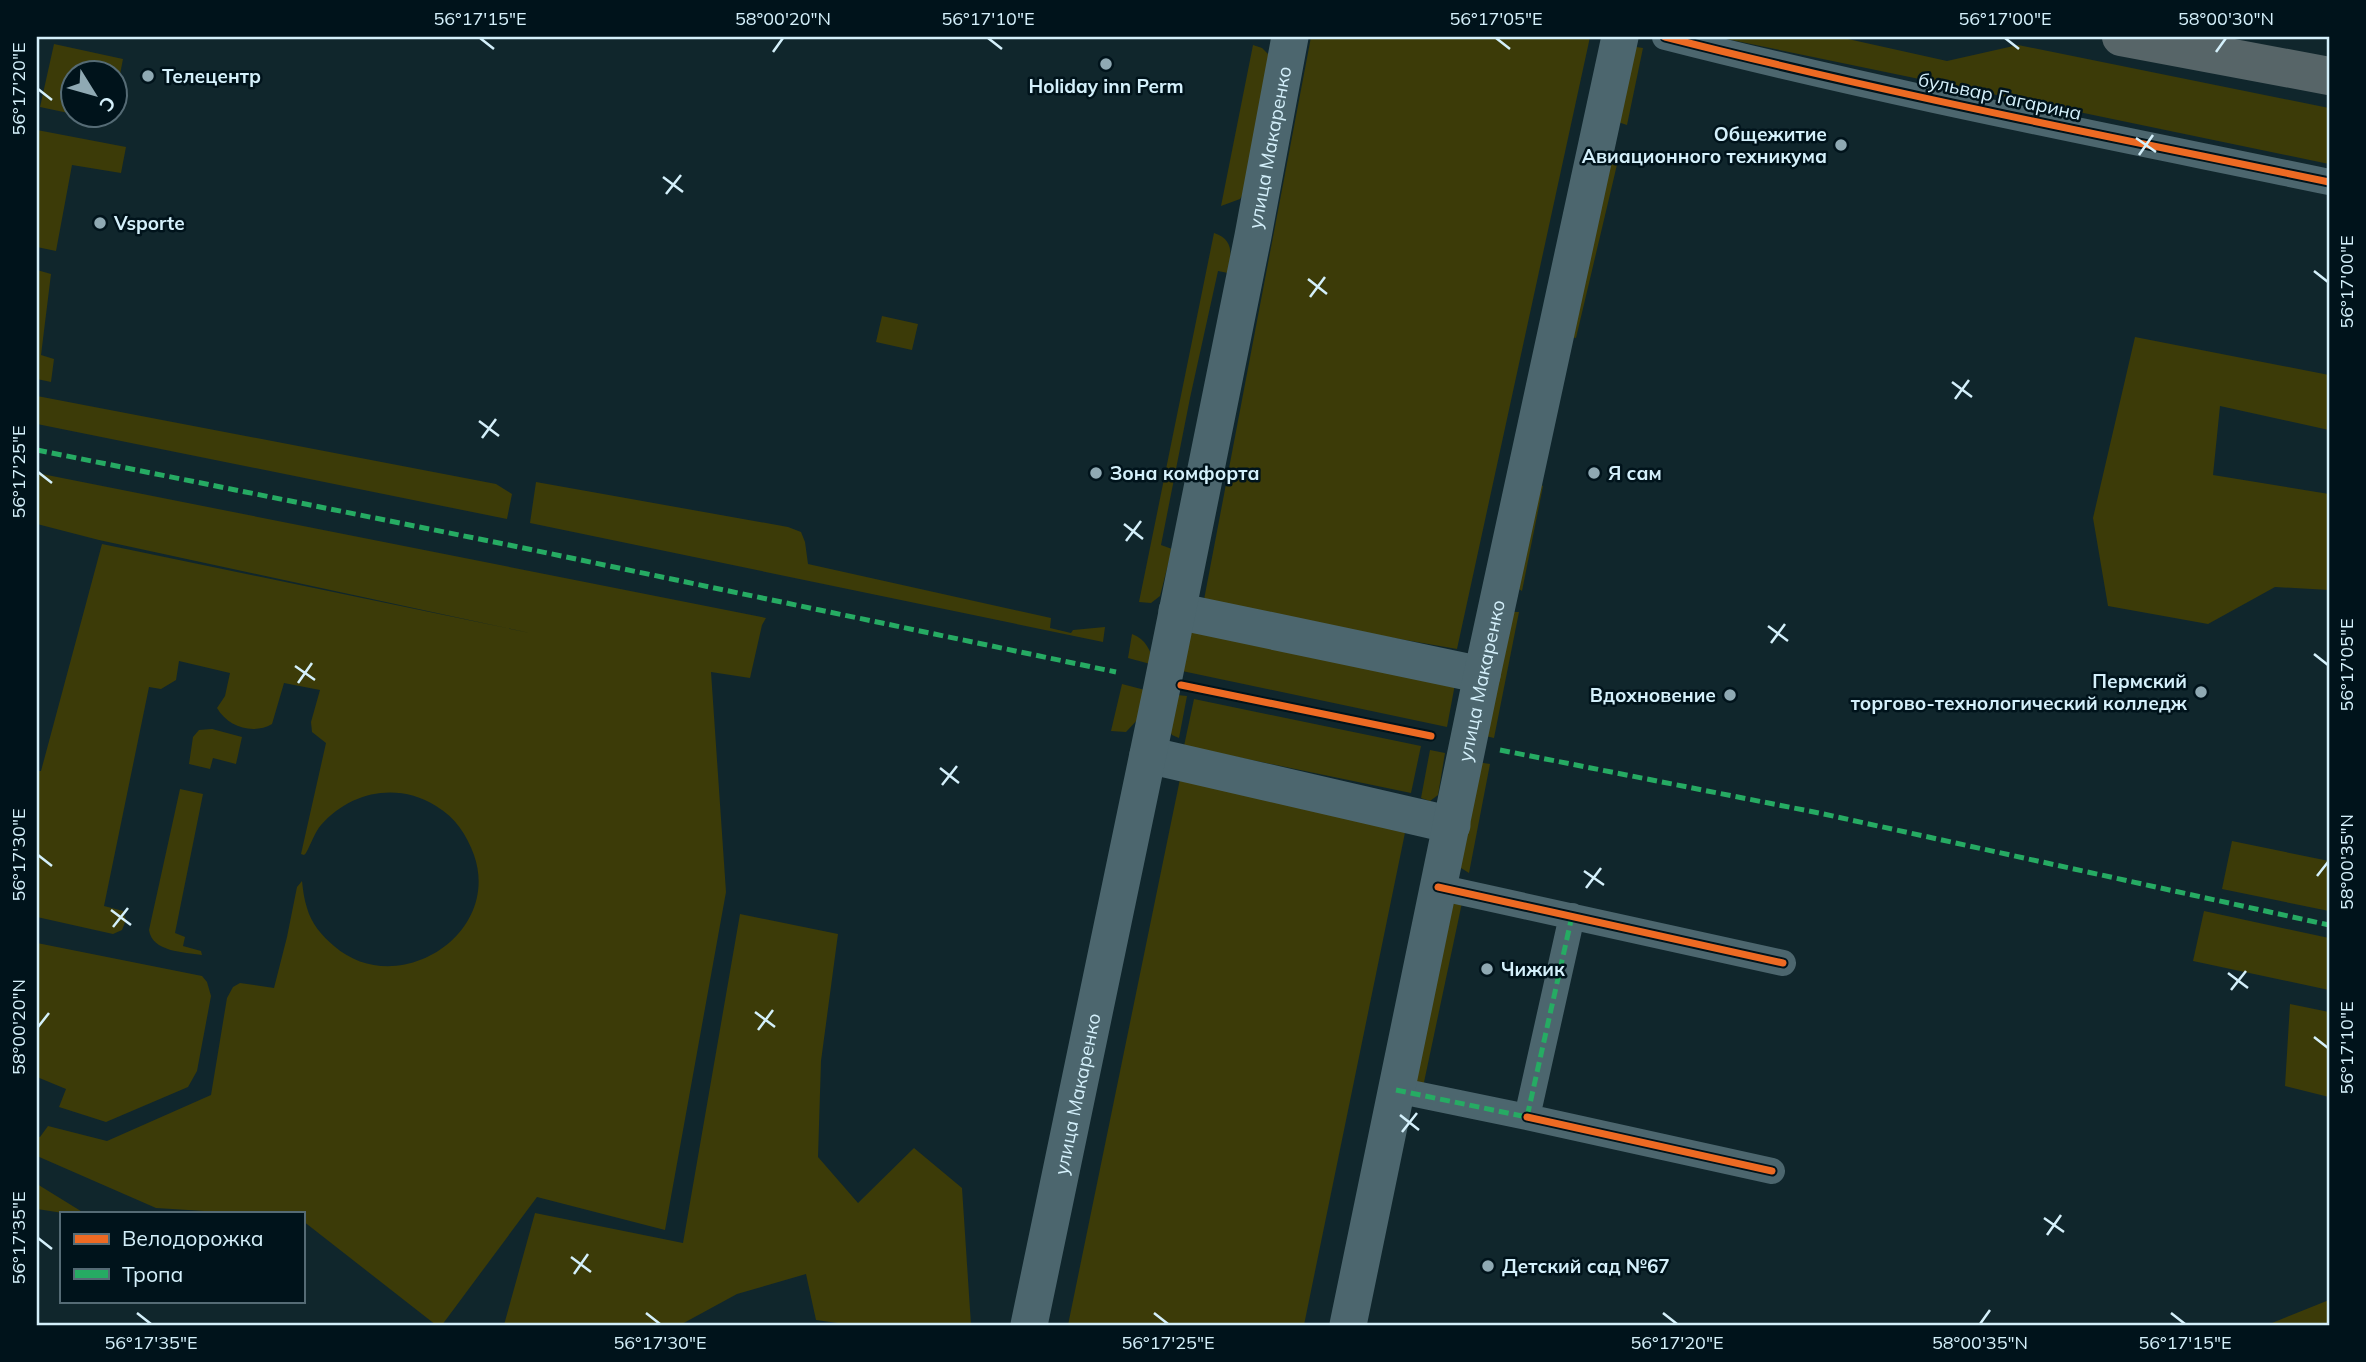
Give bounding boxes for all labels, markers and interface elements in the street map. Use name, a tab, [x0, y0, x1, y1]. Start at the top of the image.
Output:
text: 56°17'15"E	[433, 7, 527, 30]
text: 58°00'20"N	[735, 7, 831, 30]
text: 56°17'10"E	[941, 7, 1035, 30]
text: 56°17'05"E	[1449, 7, 1543, 30]
text: 56°17'00"E	[1958, 7, 2052, 30]
text: 58°00'30"N	[2178, 7, 2274, 30]
text: 56°17'20"E	[7, 42, 30, 136]
marker: Holiday inn Perm	[1098, 56, 1114, 72]
north arrow	[60, 60, 130, 130]
place label: Телецентр	[162, 64, 261, 88]
street label: улица Макаренко	[1243, 64, 1296, 231]
street label: бульвар Гагарина	[1916, 67, 2084, 125]
marker: Телецентр	[140, 68, 156, 84]
place label: Holiday inn Perm	[1028, 74, 1184, 98]
text: С	[94, 92, 121, 117]
place label: Общежитие Авиационного техникума	[1582, 122, 1827, 168]
marker: Общежитие Авиационного техникума	[1833, 137, 1849, 153]
place label: Vsporte	[113, 211, 185, 235]
marker: Vsporte	[92, 215, 108, 231]
text: 56°17'00"E	[2335, 235, 2358, 329]
text: 56°17'25"E	[7, 425, 30, 519]
place label: Зона комфорта	[1110, 461, 1259, 485]
place label: Я сам	[1608, 461, 1662, 485]
marker: Зона комфорта	[1088, 465, 1104, 481]
marker: Я сам	[1586, 465, 1602, 481]
street label: улица Макаренко	[1452, 597, 1510, 764]
text: 56°17'05"E	[2335, 618, 2358, 712]
place label: Пермский торгово-технологический колледж	[1851, 669, 2188, 715]
place label: Вдохновение	[1590, 683, 1716, 707]
marker: Пермский торгово-технологический колледж	[2193, 684, 2209, 700]
marker: Вдохновение	[1722, 687, 1738, 703]
text: 56°17'30"E	[7, 808, 30, 902]
text: 58°00'35"N	[2335, 814, 2358, 910]
place label: Чижик	[1501, 957, 1565, 981]
marker: Чижик	[1479, 961, 1495, 977]
text: 58°00'20"N	[7, 979, 30, 1075]
text: 56°17'10"E	[2335, 1001, 2358, 1095]
street label: улица Макаренко	[1049, 1011, 1106, 1177]
text: 56°17'35"E	[7, 1191, 30, 1285]
legend	[60, 1212, 304, 1302]
text: Велодорожка	[122, 1225, 264, 1251]
place label: Детский сад №67	[1502, 1254, 1670, 1278]
marker: Детский сад №67	[1480, 1258, 1496, 1274]
text: Тропа	[122, 1261, 183, 1287]
text: 56°17'35"E	[104, 1331, 198, 1354]
text: 56°17'30"E	[613, 1331, 707, 1354]
text: 56°17'25"E	[1121, 1331, 1215, 1354]
text: 56°17'20"E	[1630, 1331, 1724, 1354]
text: 58°00'35"N	[1932, 1331, 2028, 1354]
text: 56°17'15"E	[2138, 1331, 2232, 1354]

